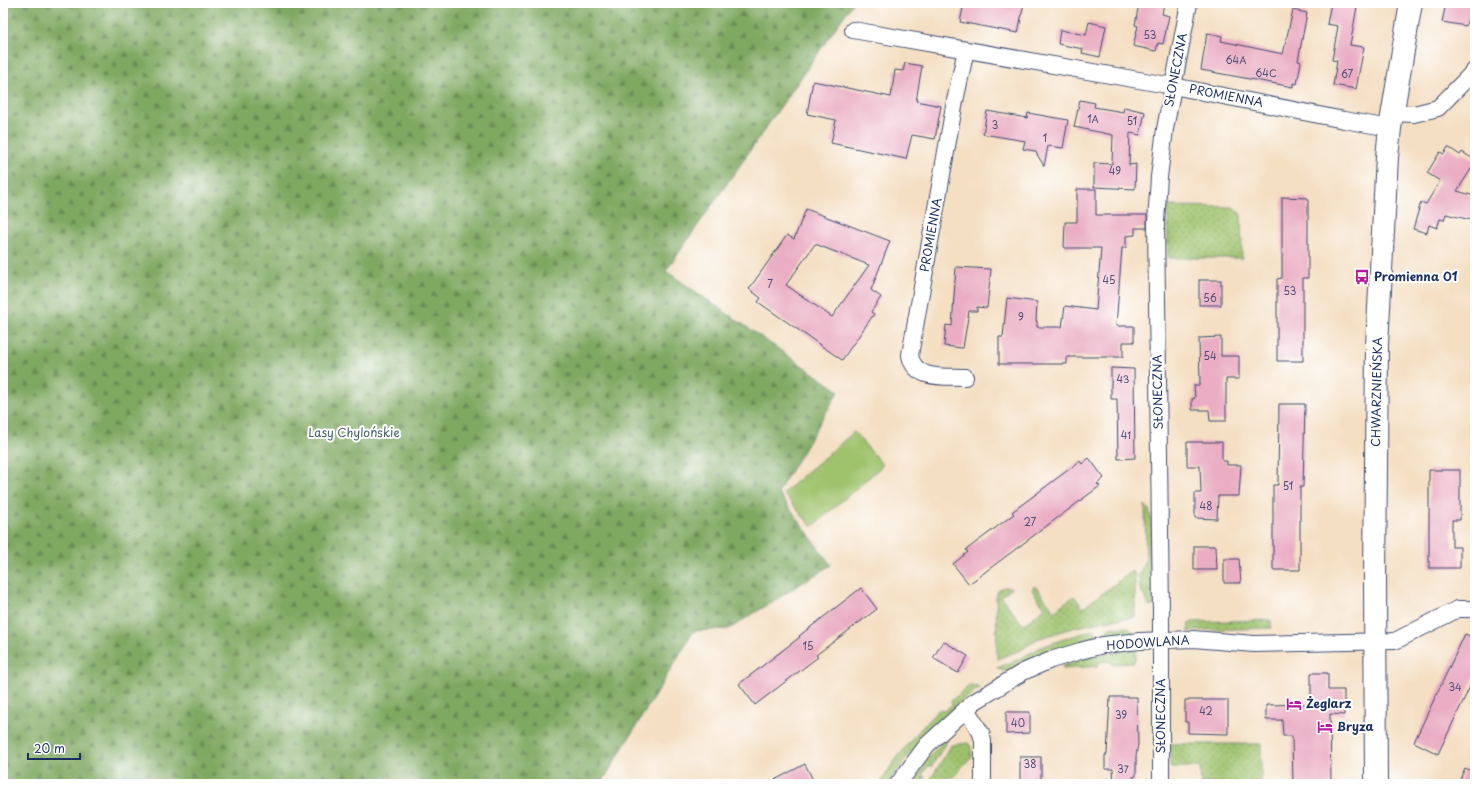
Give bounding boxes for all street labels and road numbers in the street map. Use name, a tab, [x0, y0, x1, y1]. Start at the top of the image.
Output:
street label: SŁONECZNA	[1159, 31, 1191, 108]
street label: PROMIENNA	[1188, 79, 1265, 111]
street label: PROMIENNA	[915, 196, 945, 273]
street label: CHWARZNIEŃSKA	[1366, 337, 1386, 447]
street label: SŁONECZNA	[1147, 354, 1167, 430]
street label: HODOWLANA	[1106, 630, 1190, 654]
street label: SŁONECZNA	[1151, 678, 1169, 754]

